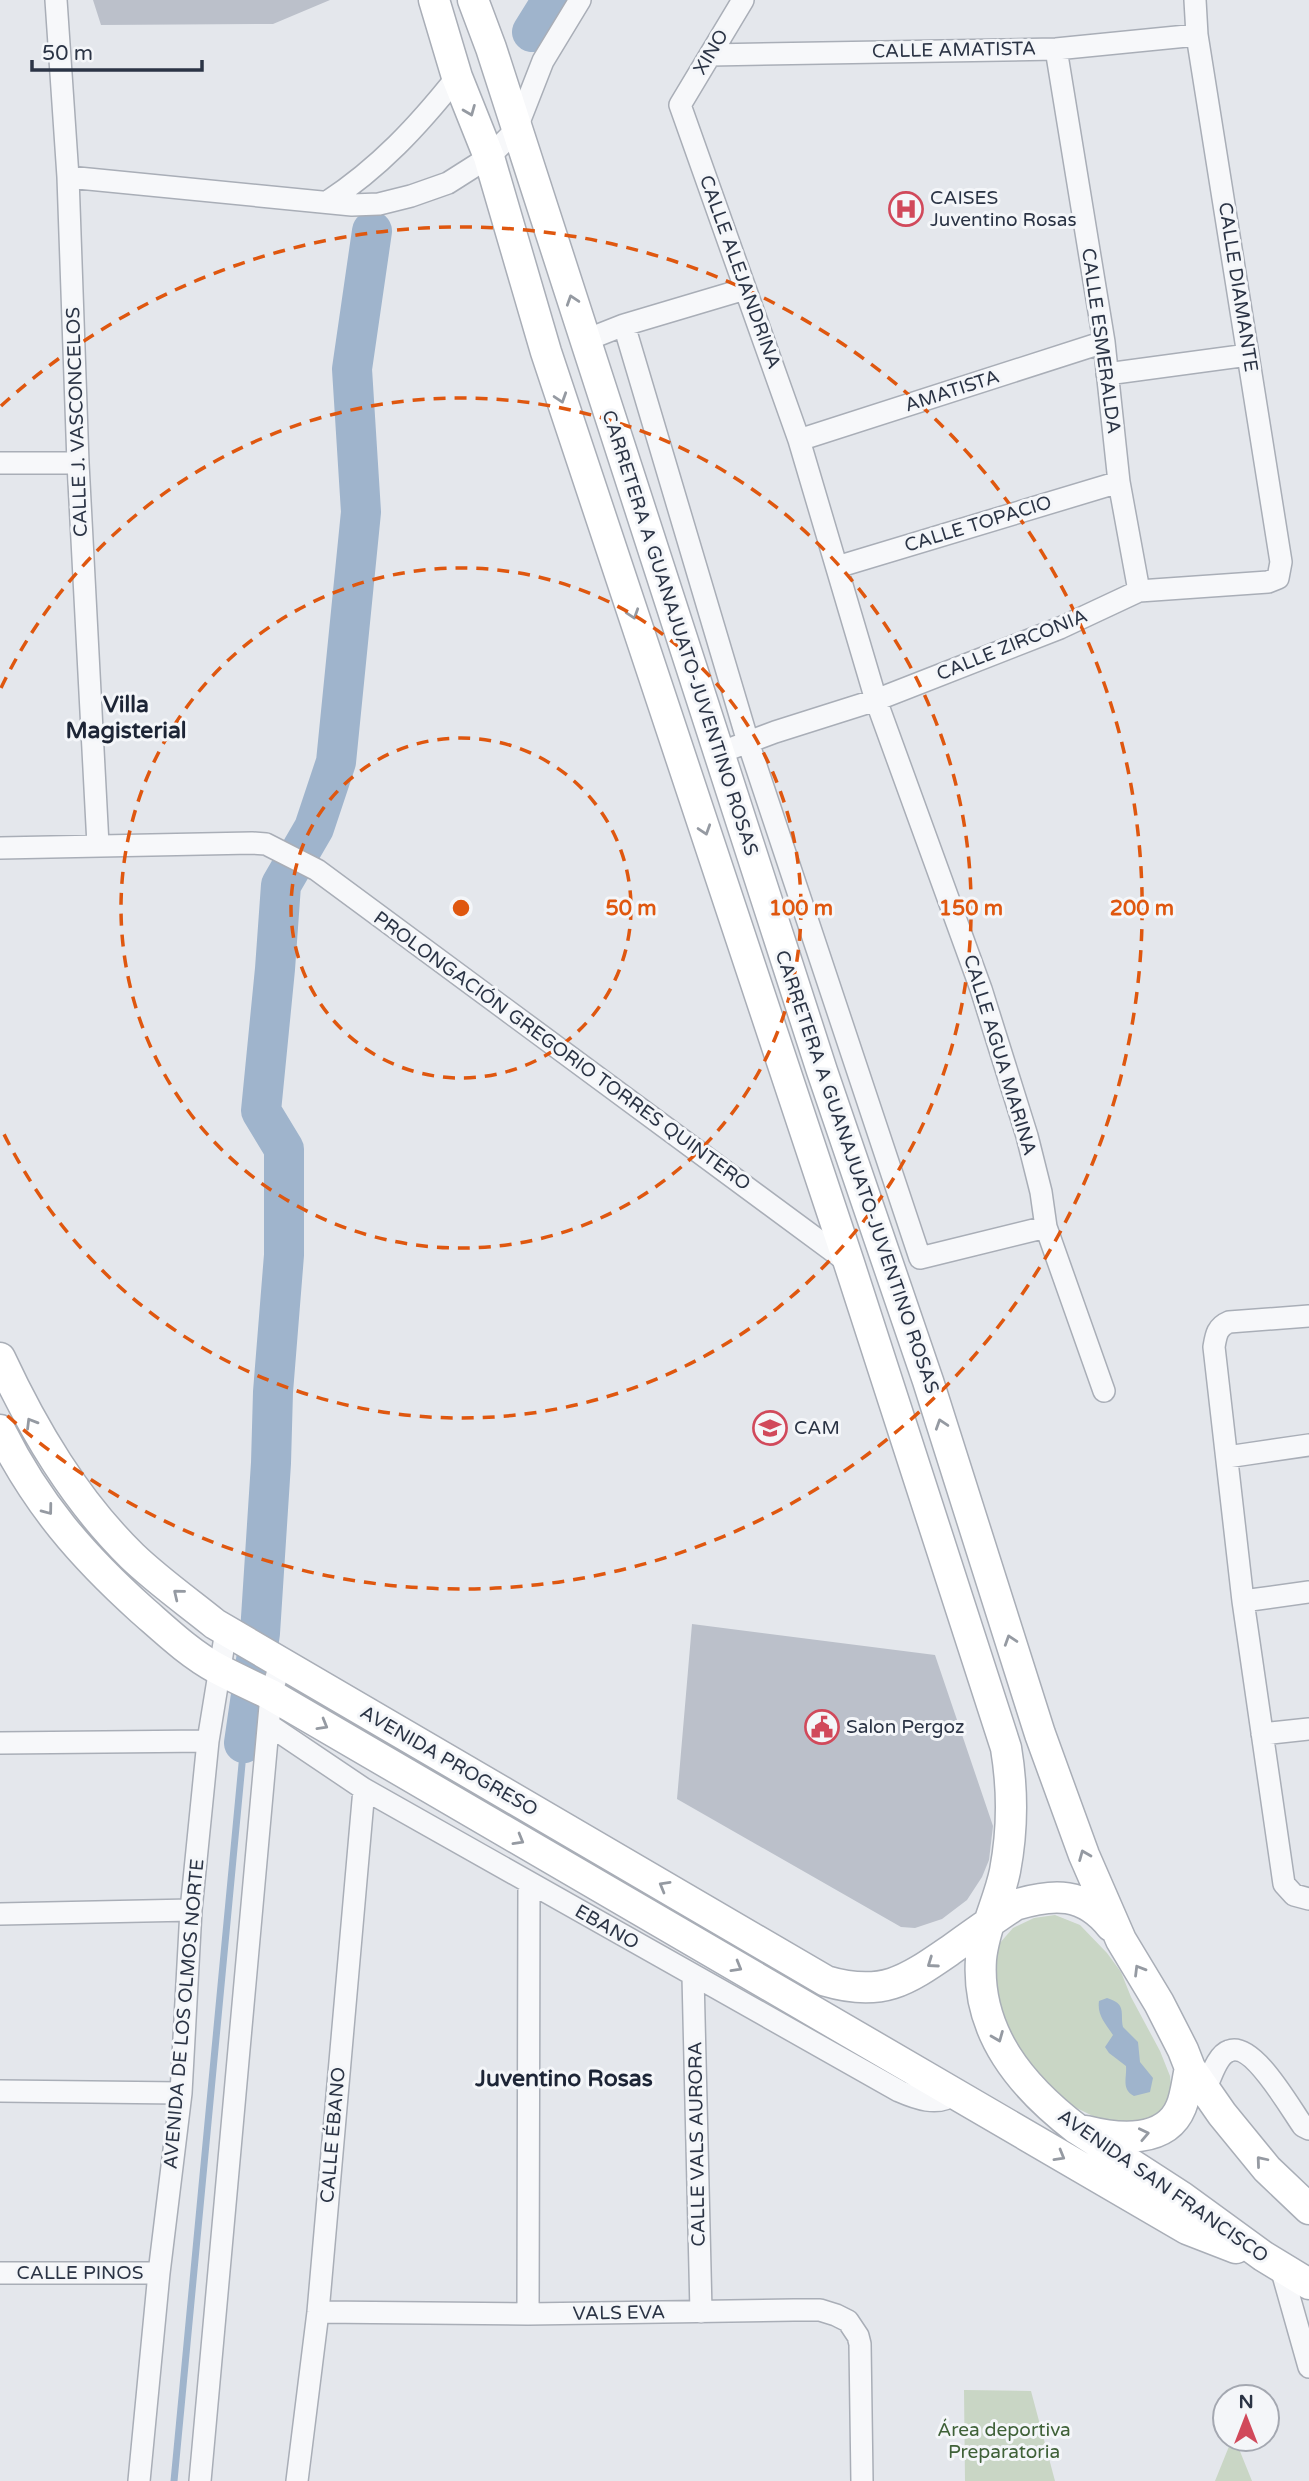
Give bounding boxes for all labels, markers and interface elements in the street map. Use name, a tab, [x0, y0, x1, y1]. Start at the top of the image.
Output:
street label: XINO	[689, 25, 733, 79]
scale bar	[32, 28, 201, 72]
street label: CALLE AMATISTA	[872, 38, 1036, 62]
text: 50 m	[42, 41, 93, 66]
one-way arrow	[462, 105, 476, 117]
street label: CALLE ALEJANDRINA	[695, 172, 785, 372]
place label: CAISES Juventino Rosas	[930, 187, 1077, 231]
hospital icon: CAISES Juventino Rosas	[887, 190, 925, 228]
street label: CALLE DIAMANTE	[1214, 201, 1262, 373]
street label: CALLE ESMERALDA	[1077, 247, 1125, 435]
one-way arrow	[566, 294, 581, 306]
street label: CALLE J. VASCONCELOS	[62, 307, 92, 537]
street label: AMATISTA	[902, 365, 1002, 417]
one-way arrow	[553, 391, 567, 404]
street label: CARRETERA A GUANAJUATO-JUVENTINO ROSAS	[597, 407, 763, 859]
street label: CALLE TOPACIO	[902, 491, 1054, 557]
street label: CALLE ZIRCONIA	[933, 605, 1091, 685]
one-way arrow	[625, 607, 639, 619]
district label: Villa Magisterial	[65, 691, 187, 745]
one-way arrow	[697, 823, 711, 835]
centre of rings	[449, 896, 473, 920]
text: 50 m	[605, 896, 657, 921]
text: 100 m	[769, 896, 833, 921]
text: 150 m	[939, 896, 1003, 921]
text: 200 m	[1110, 896, 1174, 921]
street label: PROLONGACIÓN GREGORIO TORRES QUINTERO	[369, 906, 755, 1195]
street label: CARRETERA A GUANAJUATO-JUVENTINO ROSAS	[771, 948, 943, 1396]
street label: CALLE AGUA MARINA	[959, 952, 1041, 1158]
school or university icon: CAM	[751, 1409, 789, 1447]
one-way arrow	[26, 1417, 39, 1430]
place label: CAM	[794, 1417, 840, 1439]
one-way arrow	[935, 1418, 950, 1430]
one-way arrow	[39, 1502, 52, 1515]
one-way arrow	[174, 1590, 187, 1602]
one-way arrow	[1004, 1635, 1019, 1647]
street label: AVENIDA PROGRESO	[356, 1701, 542, 1821]
public building icon: Salon Pergoz	[803, 1708, 841, 1746]
place label: Salon Pergoz	[846, 1716, 964, 1738]
one-way arrow	[315, 1717, 328, 1730]
one-way arrow	[512, 1831, 525, 1844]
one-way arrow	[1079, 1850, 1093, 1862]
street label: AVENIDA DE LOS OLMOS NORTE	[159, 1858, 209, 2170]
one-way arrow	[659, 1881, 672, 1894]
street label: EBANO	[571, 1900, 643, 1954]
one-way arrow	[927, 1954, 940, 1967]
one-way arrow	[729, 1959, 742, 1972]
one-way arrow	[1134, 1965, 1147, 1978]
one-way arrow	[989, 2031, 1003, 2043]
street label: CALLE VALS AURORA	[684, 2041, 710, 2247]
district label: Juventino Rosas	[474, 2065, 653, 2093]
street label: CALLE ÉBANO	[316, 2066, 350, 2204]
street label: AVENIDA SAN FRANCISCO	[1054, 2105, 1272, 2267]
one-way arrow	[1138, 2128, 1150, 2143]
one-way arrow	[1052, 2147, 1065, 2160]
one-way arrow	[1256, 2156, 1269, 2168]
street label: CALLE PINOS	[17, 2262, 143, 2284]
street label: VALS EVA	[572, 2301, 666, 2325]
north arrow	[1211, 2383, 1281, 2453]
text: N	[1238, 2391, 1254, 2413]
park label: Área deportiva Preparatoria	[937, 2418, 1071, 2463]

